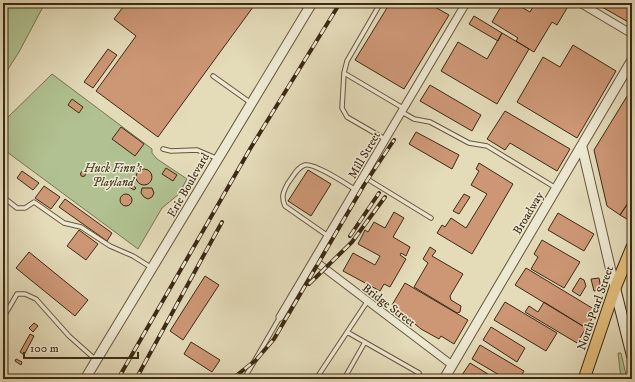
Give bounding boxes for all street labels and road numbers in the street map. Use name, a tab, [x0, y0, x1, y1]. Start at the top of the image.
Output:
street label: Mill Street	[345, 129, 384, 182]
street label: Erie Boulevard	[164, 150, 213, 220]
street label: Broadway	[510, 189, 547, 237]
street label: North Pearl Street	[574, 264, 617, 352]
street label: Bridge Street	[359, 280, 418, 330]

